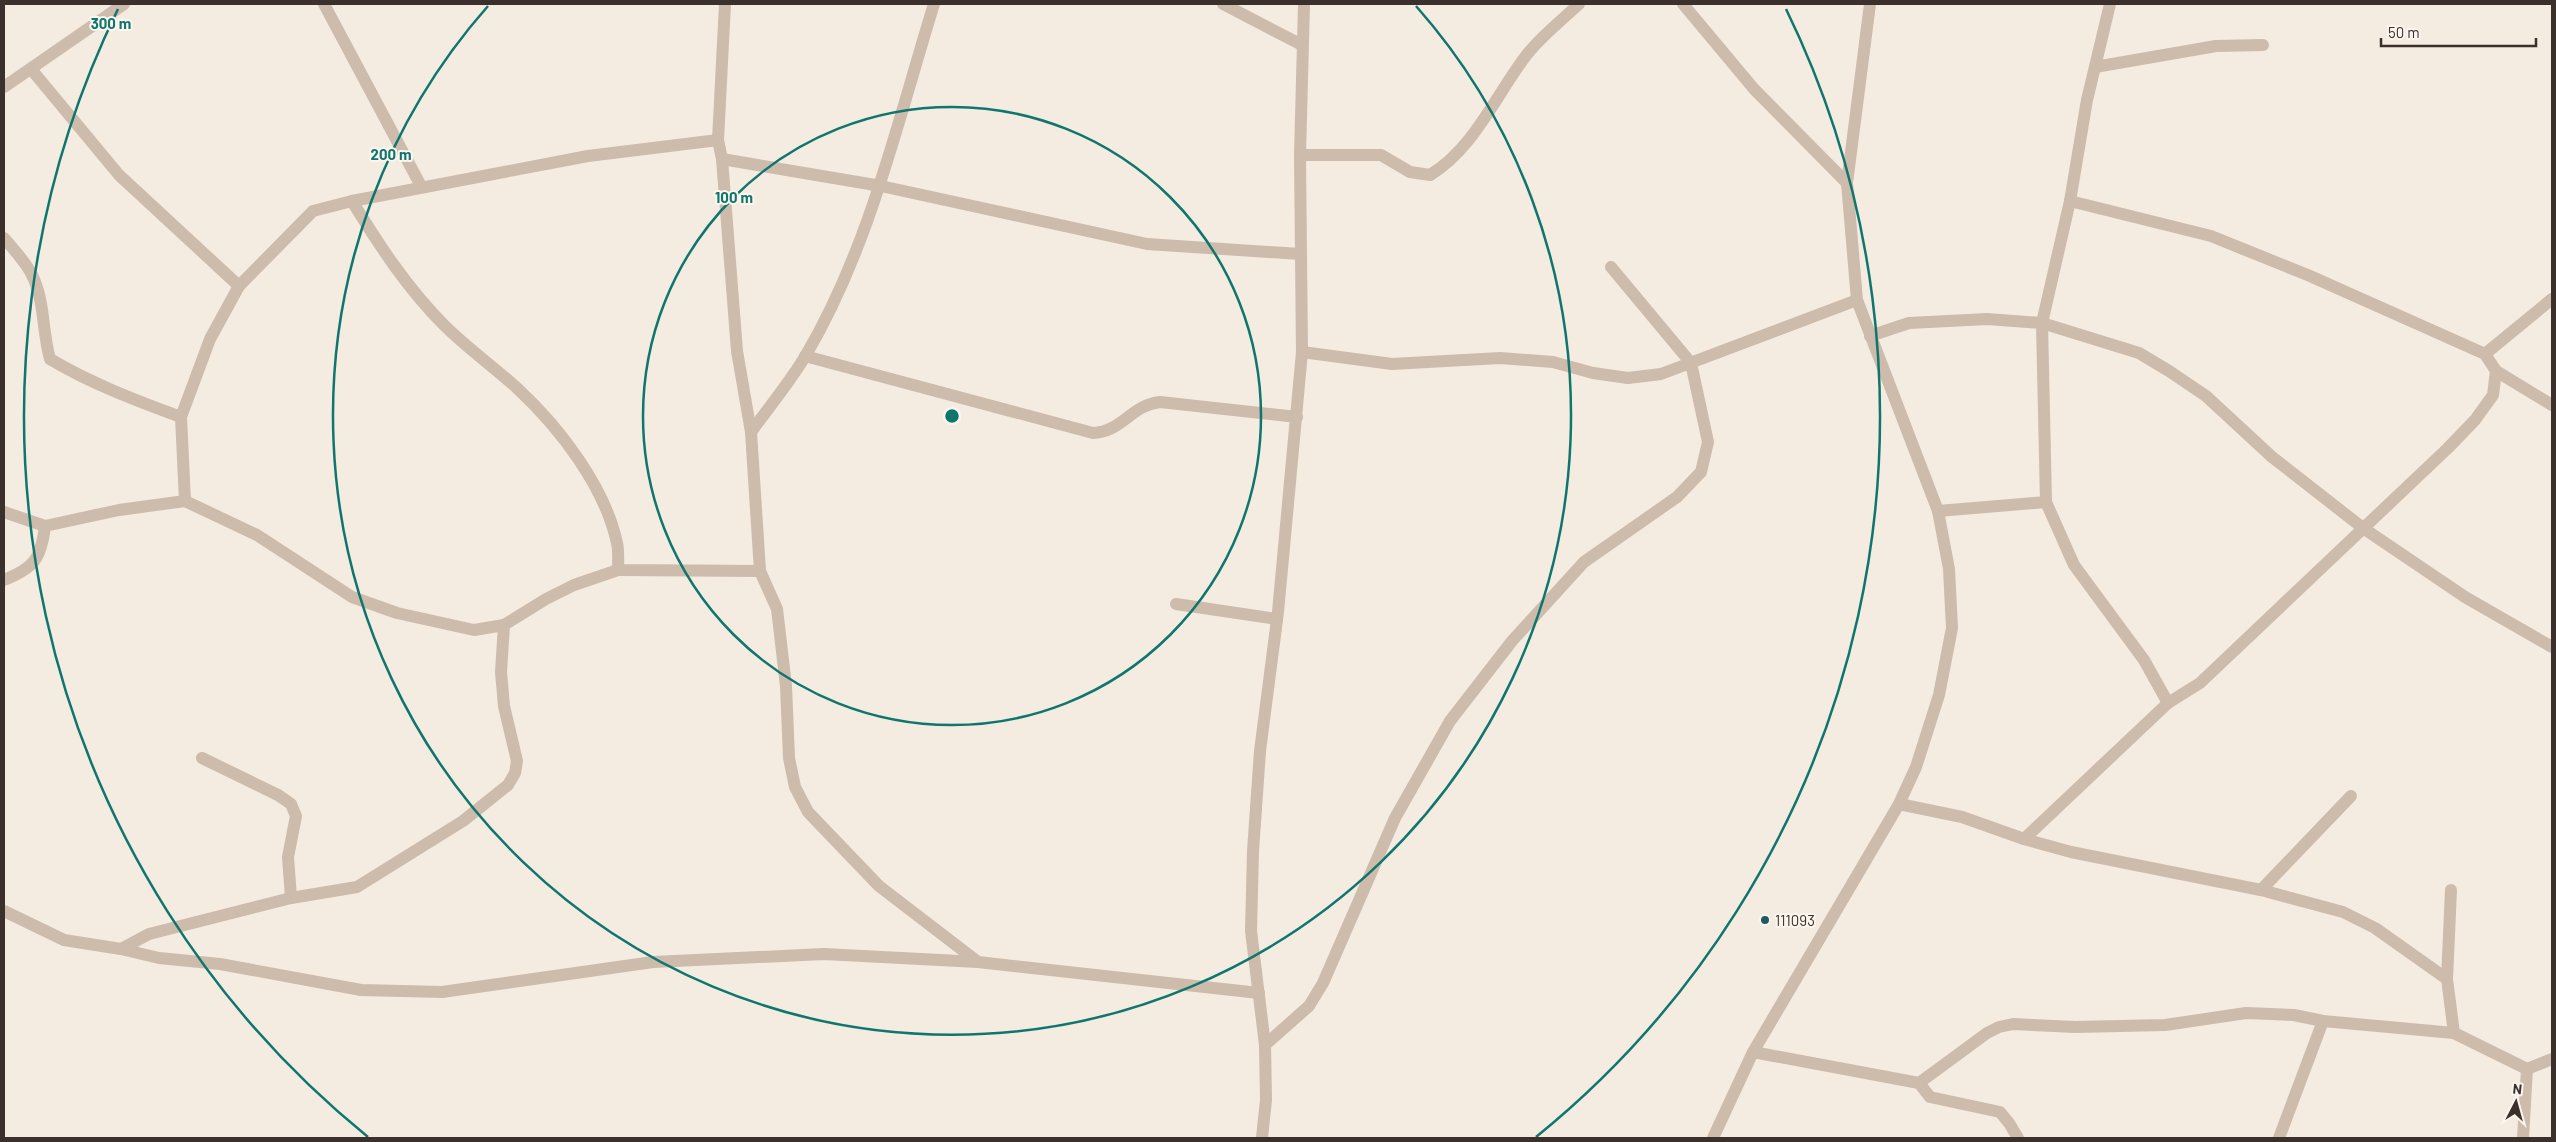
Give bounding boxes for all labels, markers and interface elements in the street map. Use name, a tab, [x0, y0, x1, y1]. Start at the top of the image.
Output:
text: 300 m	[91, 14, 131, 32]
scale bar	[2381, 15, 2536, 47]
text: 50 m	[2388, 23, 2420, 41]
text: 200 m	[370, 145, 412, 163]
text: 100 m	[715, 188, 753, 206]
centre of rings	[943, 407, 961, 425]
place label: 111093	[1775, 911, 1815, 929]
marker: 111093	[1759, 914, 1771, 926]
north arrow	[2491, 1077, 2541, 1127]
text: N	[2512, 1080, 2523, 1098]

